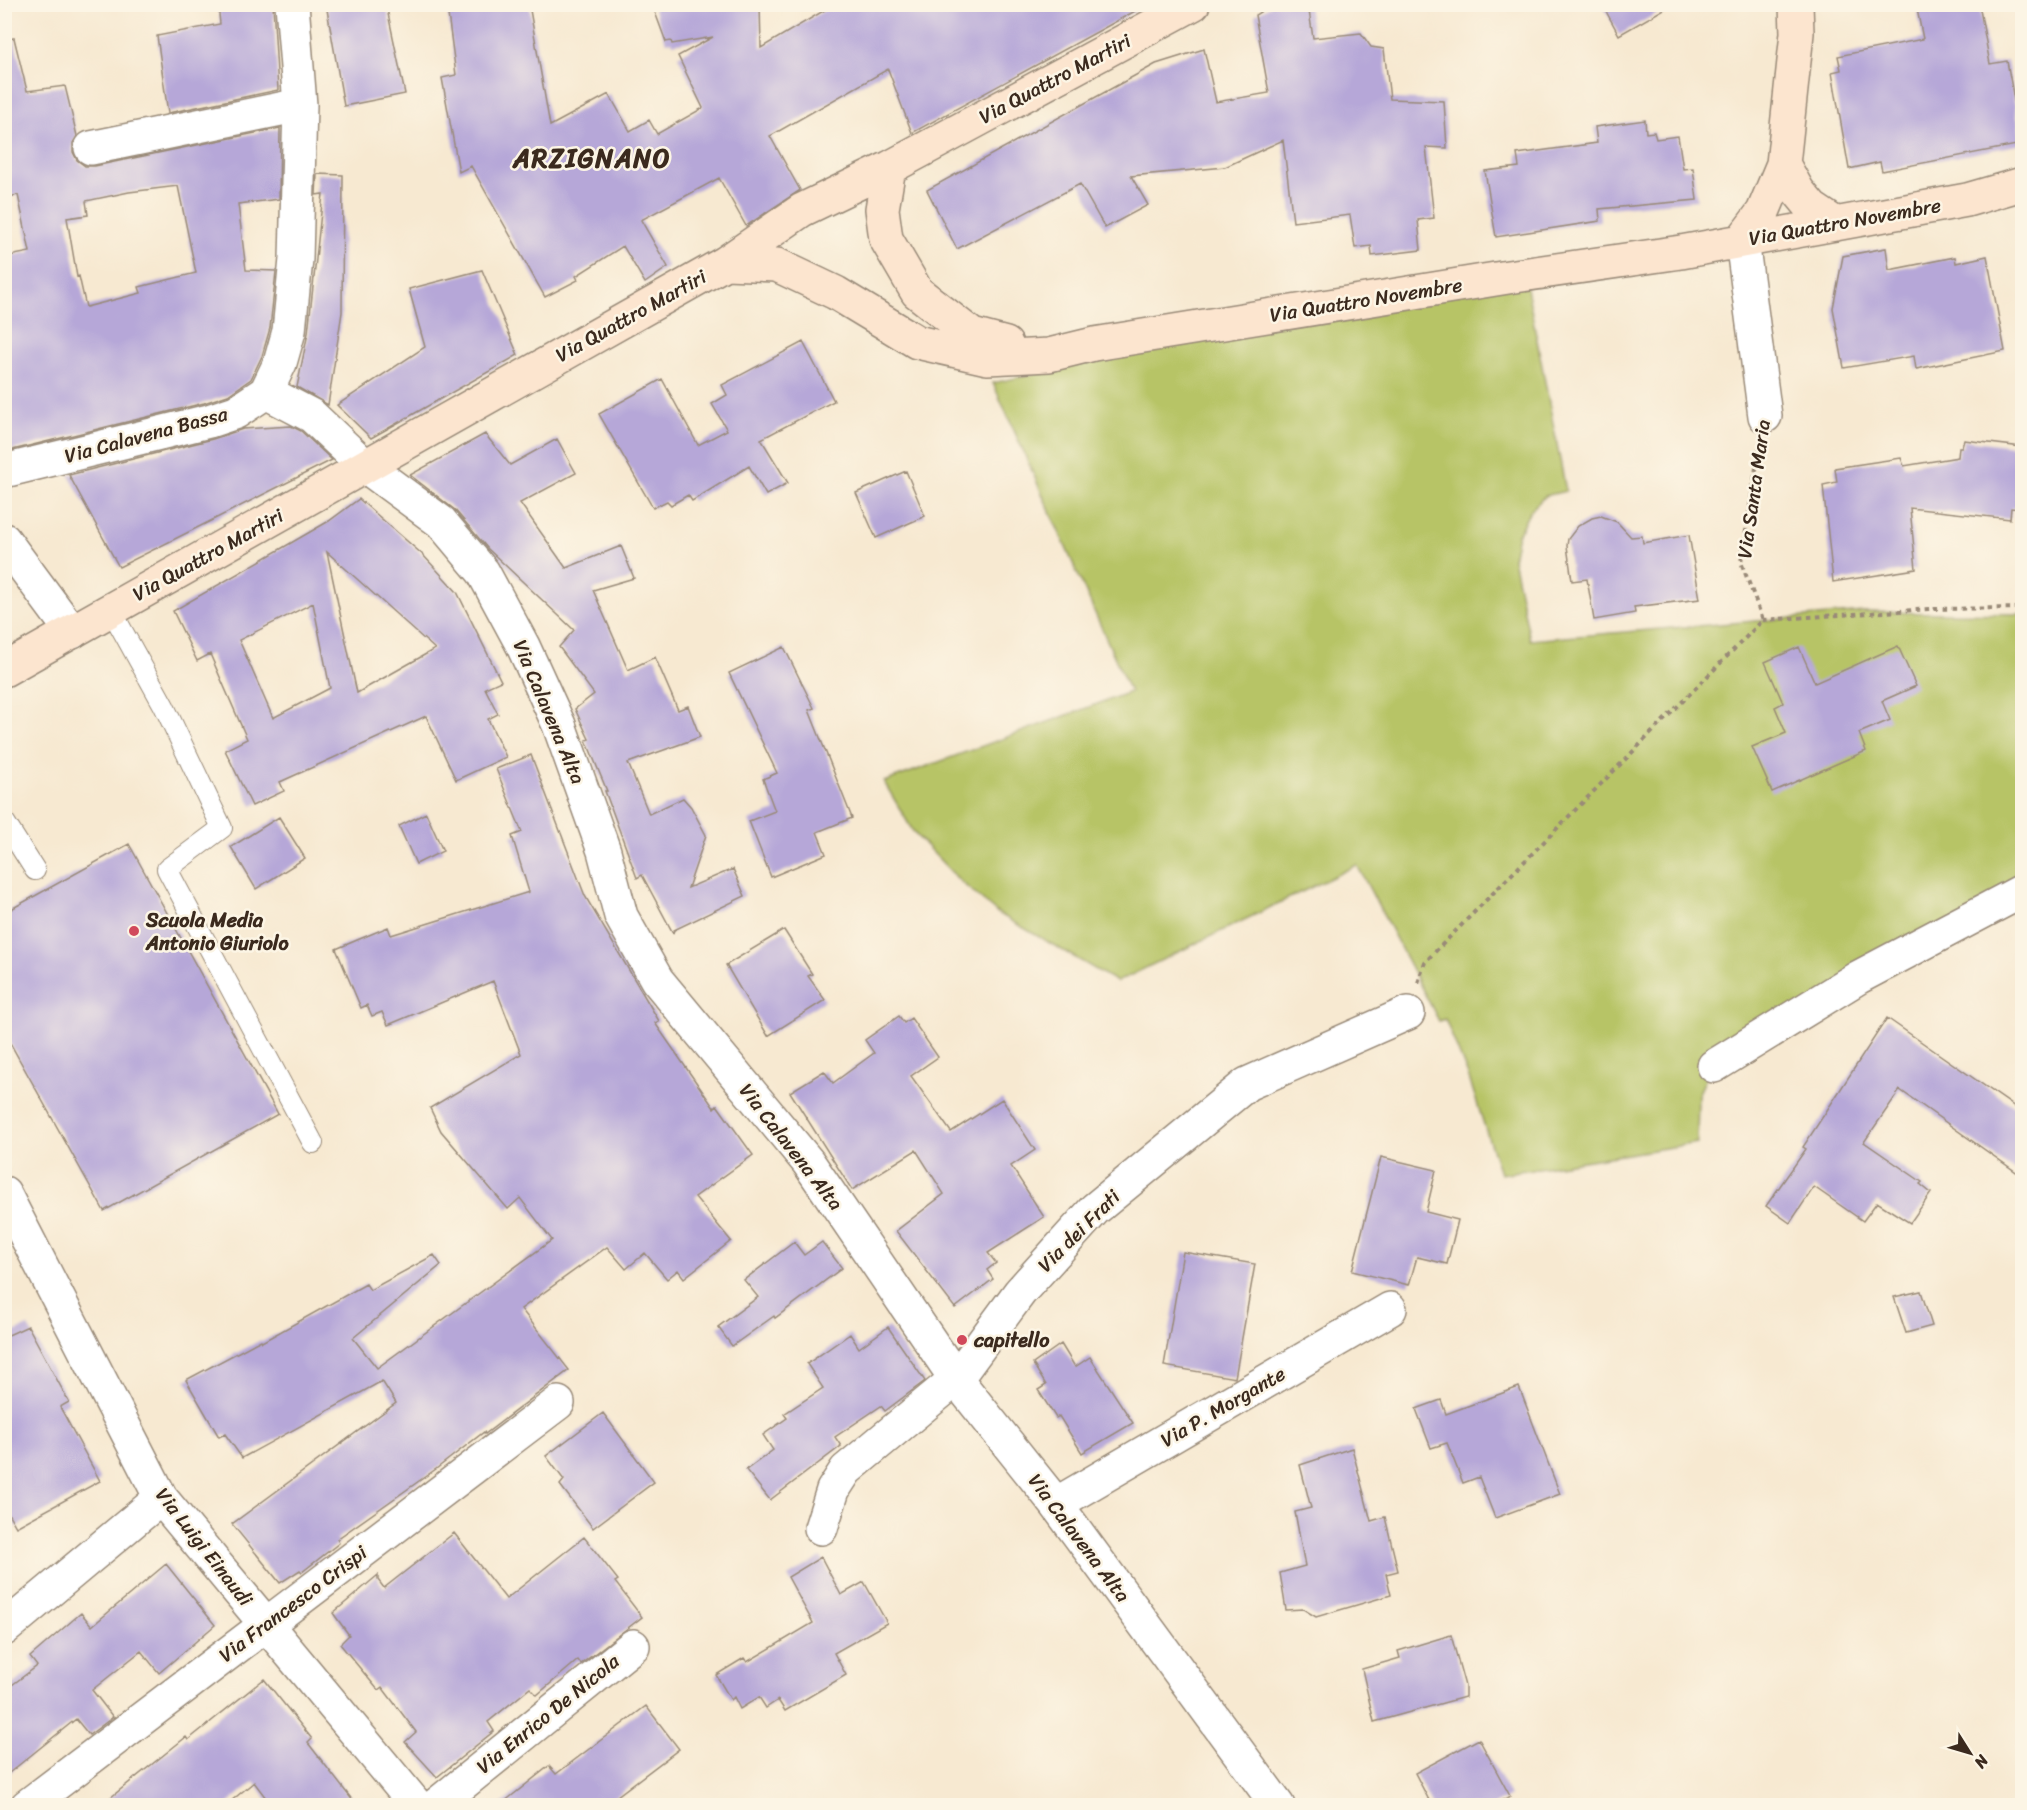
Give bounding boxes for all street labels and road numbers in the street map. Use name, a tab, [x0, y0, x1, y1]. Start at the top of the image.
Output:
street label: Via Quattro Martiri	[972, 23, 1139, 134]
street label: Via Quattro Novembre	[1746, 188, 1944, 256]
street label: Via Quattro Martiri	[549, 259, 714, 372]
street label: Via Quattro Novembre	[1267, 267, 1465, 333]
street label: Via Calavena Bassa	[60, 396, 232, 474]
street label: Via Santa Maria	[1727, 417, 1781, 561]
street label: Via Quattro Martiri	[126, 498, 291, 611]
street label: Via Calavena Alta	[503, 634, 595, 790]
street label: Via Calavena Alta	[730, 1075, 852, 1219]
street label: Via dei Frati	[1029, 1181, 1129, 1281]
street label: Via P. Morgante	[1154, 1357, 1292, 1457]
street label: Via Calavena Alta	[1019, 1466, 1139, 1610]
street label: Via Luigi Einaudi	[146, 1480, 262, 1615]
street label: Via Francesco Crispi	[211, 1535, 376, 1672]
street label: Via Enrico De Nicola	[468, 1644, 628, 1783]

